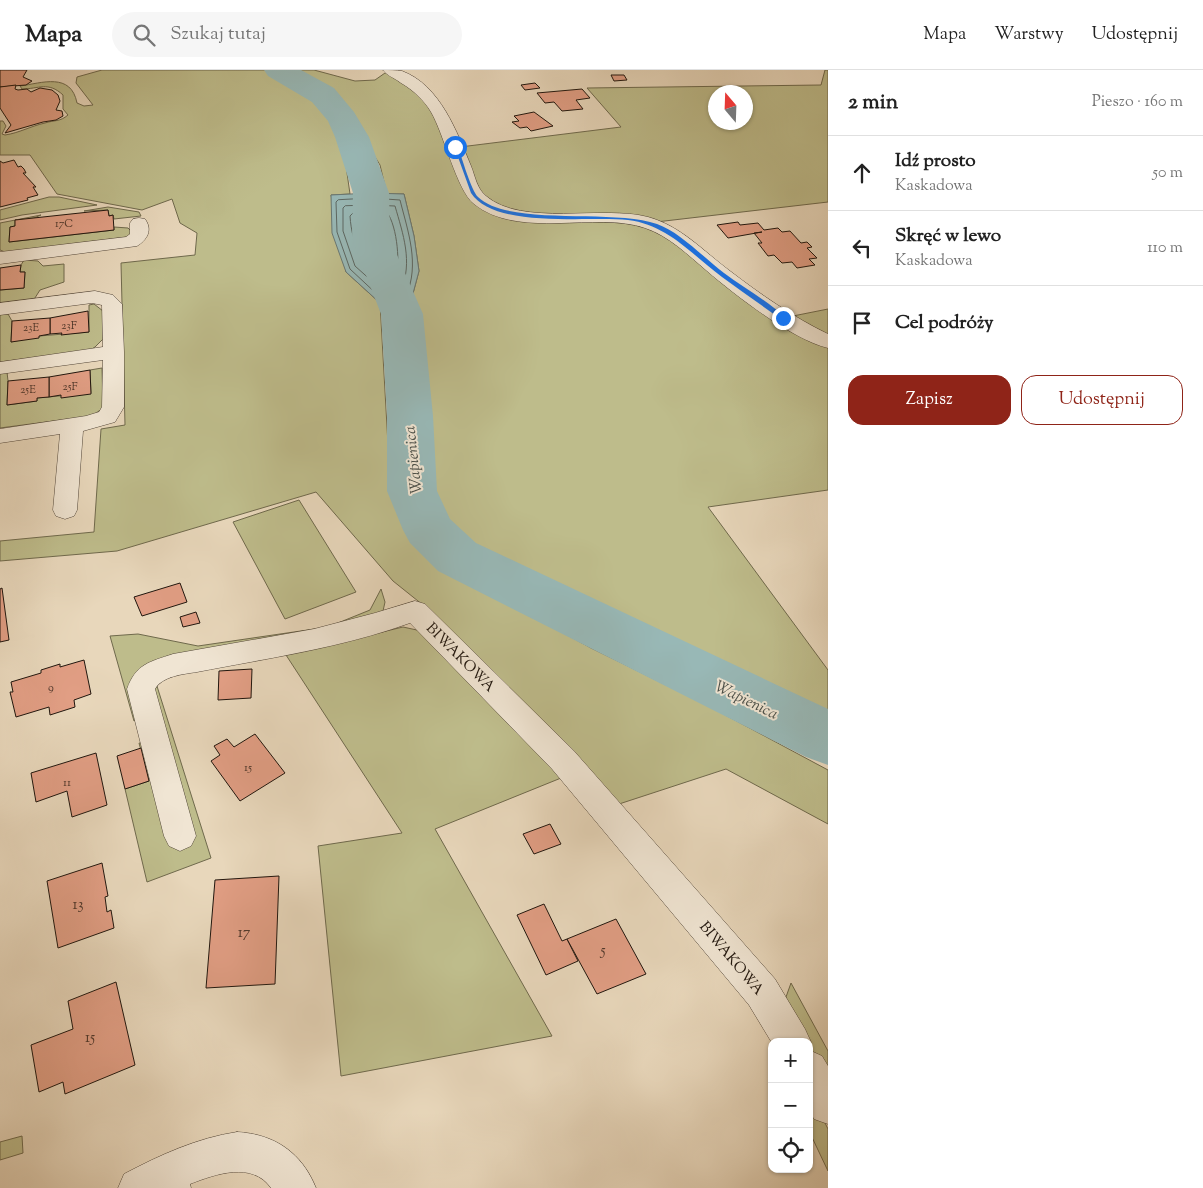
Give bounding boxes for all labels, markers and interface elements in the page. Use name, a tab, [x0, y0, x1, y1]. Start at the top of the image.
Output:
search box	[112, 12, 462, 57]
text: Mapa	[25, 18, 82, 52]
icon: search	[130, 21, 158, 49]
text: Szukaj tutaj	[170, 21, 266, 48]
text: Mapa	[923, 22, 966, 48]
text: Warstwy	[994, 22, 1064, 48]
text: Udostępnij	[1092, 22, 1178, 48]
north arrow	[708, 85, 753, 130]
text: 2 min	[848, 88, 898, 118]
text: Pieszo · 160 m	[1092, 91, 1183, 114]
route start	[444, 136, 467, 159]
text: Idź prosto	[895, 148, 976, 175]
icon: ahead	[848, 159, 876, 187]
text: 50 m	[1152, 162, 1183, 185]
text: Kaskadowa	[895, 175, 973, 198]
house number: 17C	[55, 216, 73, 232]
text: Skręć w lewo	[895, 223, 1001, 250]
icon: left	[848, 234, 876, 262]
text: 110 m	[1147, 237, 1183, 260]
text: Kaskadowa	[895, 250, 973, 273]
route end	[772, 307, 795, 330]
icon: arrive	[848, 309, 876, 337]
text: Cel podróży	[895, 310, 994, 337]
house number: 23F	[61, 318, 77, 334]
house number: 23E	[23, 320, 39, 336]
button: Zapisz	[848, 375, 1011, 425]
button: Udostępnij	[1021, 375, 1183, 425]
house number: 25F	[62, 379, 78, 395]
house number: 25E	[20, 382, 36, 398]
water label: Wapienica	[399, 425, 429, 495]
street label: BIWAKOWA	[421, 619, 499, 697]
water label: Wapienica	[710, 676, 781, 726]
house number: 9	[48, 679, 54, 697]
house number: 15	[244, 759, 252, 777]
house number: 11	[63, 774, 71, 792]
house number: 13	[72, 895, 84, 916]
street label: BIWAKOWA	[694, 918, 768, 1000]
house number: 17	[238, 923, 251, 944]
house number: 5	[599, 941, 606, 962]
house number: 15	[85, 1028, 95, 1049]
map controls	[768, 1038, 813, 1173]
button: +	[768, 1038, 813, 1083]
button: −	[768, 1083, 813, 1128]
button: locate	[768, 1128, 813, 1173]

